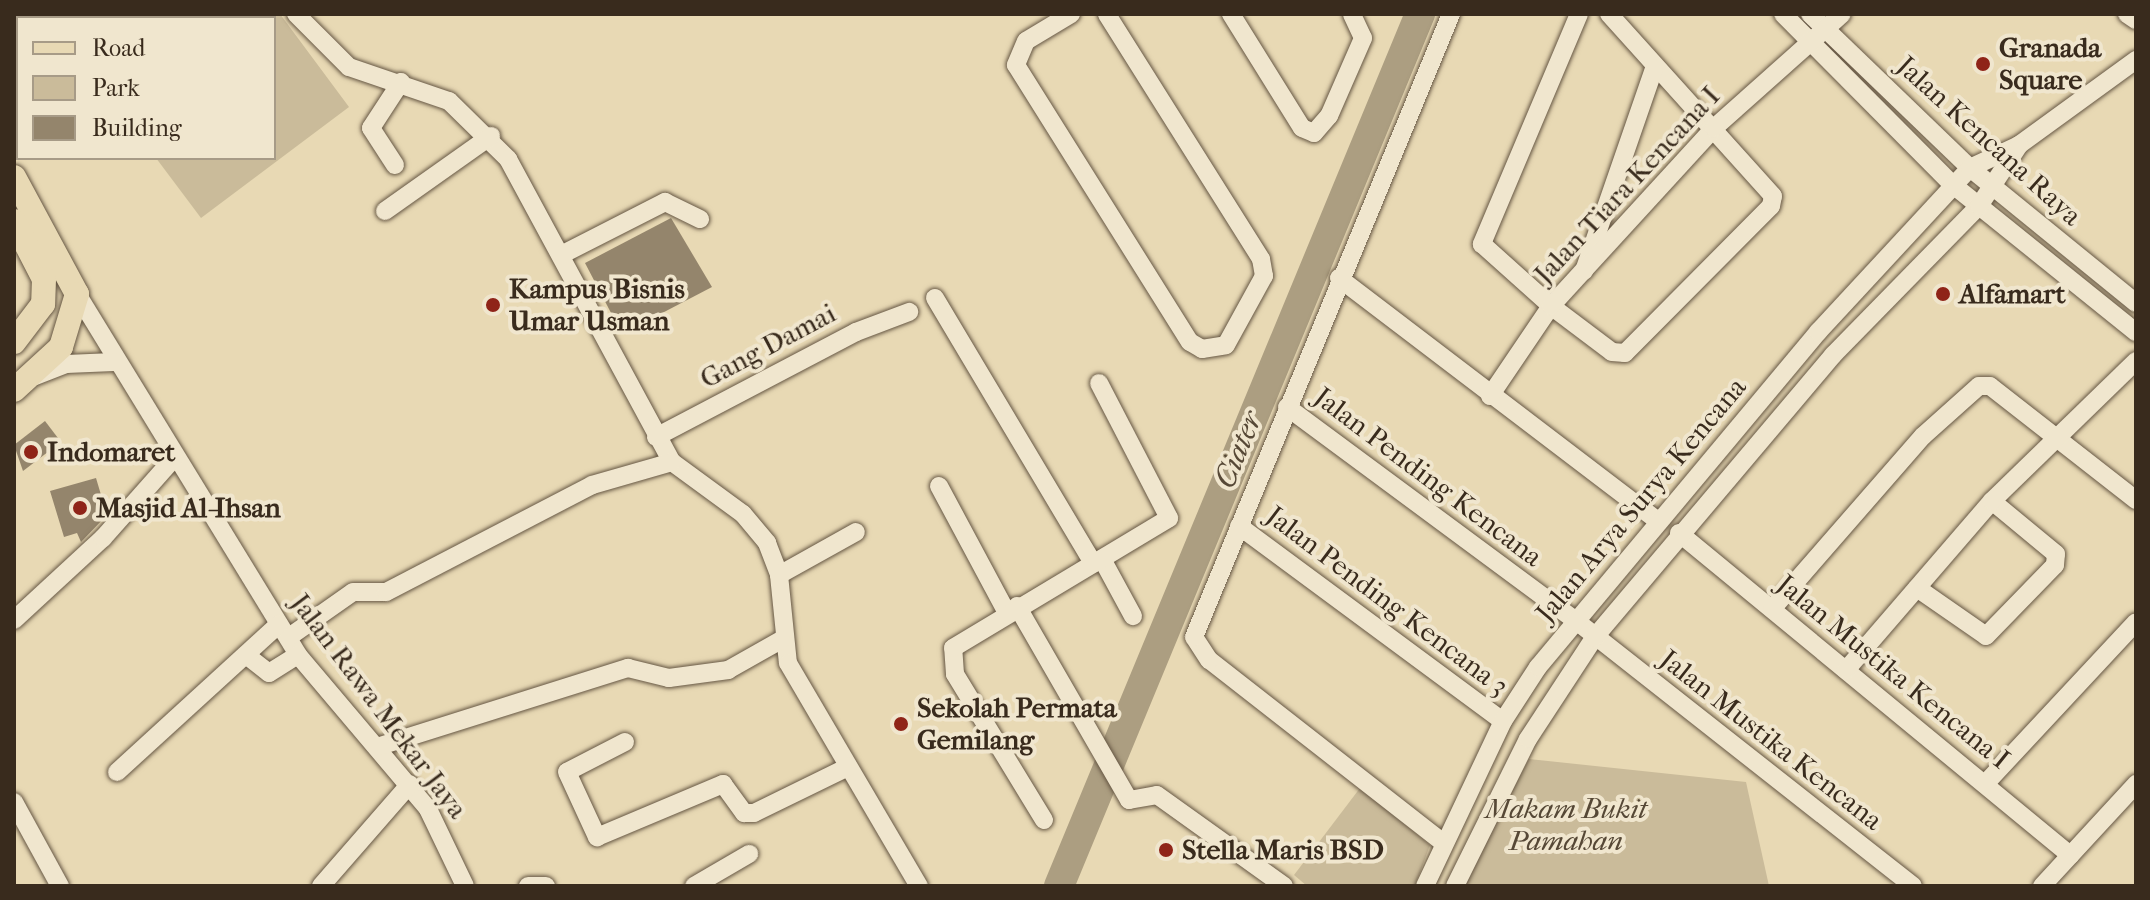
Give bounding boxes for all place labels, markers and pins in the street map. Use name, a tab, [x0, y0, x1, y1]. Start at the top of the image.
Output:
place label: Granada Square	[1999, 31, 2101, 97]
marker: Granada Square	[1974, 55, 1992, 73]
place label: Kampus Bisnis Umar Usman	[509, 272, 685, 338]
place label: Alfamart	[1959, 277, 2065, 311]
marker: Alfamart	[1934, 285, 1952, 303]
marker: Kampus Bisnis Umar Usman	[484, 296, 502, 314]
place label: Indomaret	[47, 435, 175, 469]
marker: Indomaret	[22, 443, 40, 461]
place label: Masjid Al-Ihsan	[96, 491, 281, 525]
marker: Masjid Al-Ihsan	[71, 499, 89, 517]
place label: Sekolah Permata Gemilang	[917, 691, 1117, 757]
marker: Sekolah Permata Gemilang	[892, 715, 910, 733]
place label: Stella Maris BSD	[1182, 833, 1384, 867]
marker: Stella Maris BSD	[1157, 841, 1175, 859]

